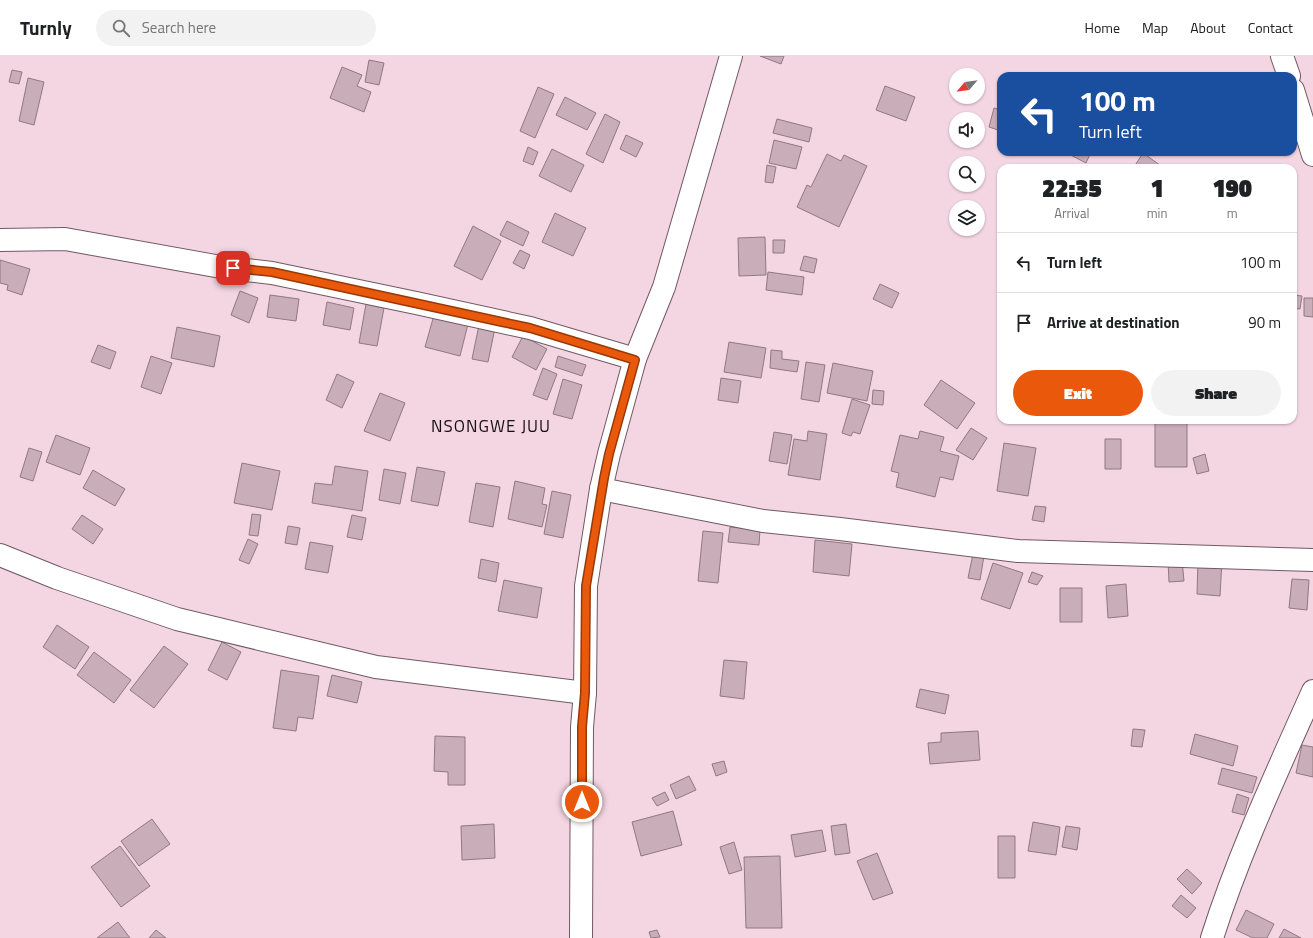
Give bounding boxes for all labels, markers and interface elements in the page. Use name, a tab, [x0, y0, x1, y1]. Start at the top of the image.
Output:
search box	[96, 10, 376, 46]
text: Turnly	[20, 13, 72, 42]
text: Search here	[142, 16, 216, 39]
icon: search	[110, 17, 132, 39]
text: Home	[1085, 17, 1120, 38]
text: Map	[1142, 17, 1168, 38]
text: About	[1190, 17, 1226, 38]
text: Contact	[1248, 17, 1293, 38]
north arrow	[949, 68, 985, 104]
map controls	[949, 68, 985, 236]
text: 100 m	[1079, 79, 1156, 122]
icon: left	[1013, 88, 1065, 140]
button: sound	[949, 112, 985, 148]
text: Turn left	[1079, 118, 1142, 145]
button: search	[949, 156, 985, 192]
text: 22:35	[1042, 170, 1102, 206]
text: 1	[1150, 170, 1164, 206]
text: 190	[1212, 170, 1252, 206]
button: layers	[949, 200, 985, 236]
text: Arrival	[1054, 203, 1089, 223]
text: min	[1147, 203, 1167, 223]
text: m	[1227, 203, 1238, 223]
pin	[216, 251, 250, 285]
text: Turn left	[1047, 251, 1102, 274]
text: 100 m	[1240, 251, 1281, 274]
icon: left	[1013, 252, 1035, 274]
icon: arrive	[222, 257, 244, 279]
text: Arrive at destination	[1047, 311, 1180, 334]
text: 90 m	[1248, 311, 1281, 334]
icon: arrive	[1013, 312, 1035, 334]
button: Exit	[1013, 370, 1143, 416]
button: Share	[1151, 370, 1281, 416]
district label: NSONGWE JUU	[431, 413, 551, 439]
position arrow	[561, 781, 603, 823]

